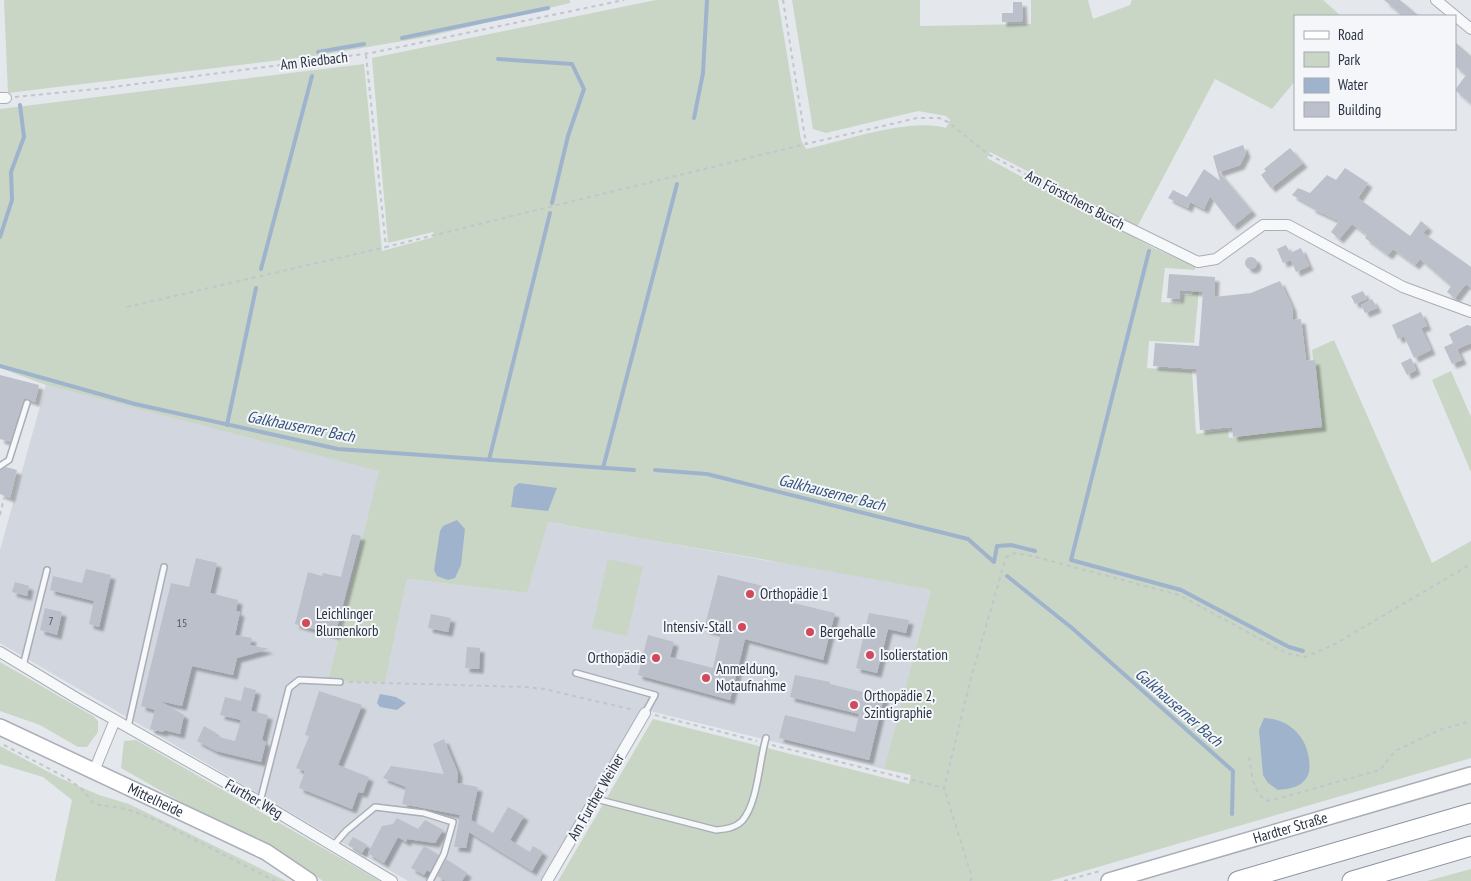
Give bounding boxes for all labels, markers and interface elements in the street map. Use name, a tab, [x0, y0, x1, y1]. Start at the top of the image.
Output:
legend	[1294, 15, 1456, 130]
text: Road	[1338, 25, 1364, 44]
street label: Am Riedbach	[279, 47, 349, 74]
text: Park	[1338, 50, 1360, 69]
text: Water	[1338, 75, 1369, 94]
text: Building	[1338, 100, 1381, 119]
street label: Am Förstchens Busch	[1022, 165, 1128, 234]
water label: Galkhauserner Bach	[246, 406, 357, 446]
water label: Galkhauserner Bach	[777, 469, 888, 515]
place label: Orthopädie 1	[760, 584, 828, 603]
marker: Orthopädie 1	[744, 588, 756, 600]
place label: Leichlinger Blumenkorb	[316, 604, 378, 640]
house number: 7	[48, 613, 54, 628]
house number: 15	[177, 615, 187, 630]
marker: Leichlinger Blumenkorb	[300, 617, 312, 629]
place label: Intensiv-Stall	[663, 617, 732, 636]
marker: Intensiv-Stall	[736, 621, 748, 633]
place label: Bergehalle	[820, 622, 876, 641]
marker: Bergehalle	[804, 626, 816, 638]
place label: Isolierstation	[880, 645, 948, 664]
place label: Orthopädie	[588, 648, 646, 667]
marker: Isolierstation	[864, 649, 876, 661]
marker: Orthopädie	[650, 652, 662, 664]
place label: Anmeldung, Notaufnahme	[716, 659, 786, 695]
water label: Galkhauserner Bach	[1131, 664, 1227, 751]
marker: Anmeldung, Notaufnahme	[700, 672, 712, 684]
place label: Orthopädie 2, Szintigraphie	[864, 686, 935, 722]
marker: Orthopädie 2, Szintigraphie	[848, 699, 860, 711]
street label: Am Further Weiher	[563, 749, 629, 844]
street label: Further Weg	[222, 775, 286, 823]
street label: Mittelheide	[125, 778, 187, 821]
street label: Hardter Straße	[1251, 808, 1330, 847]

